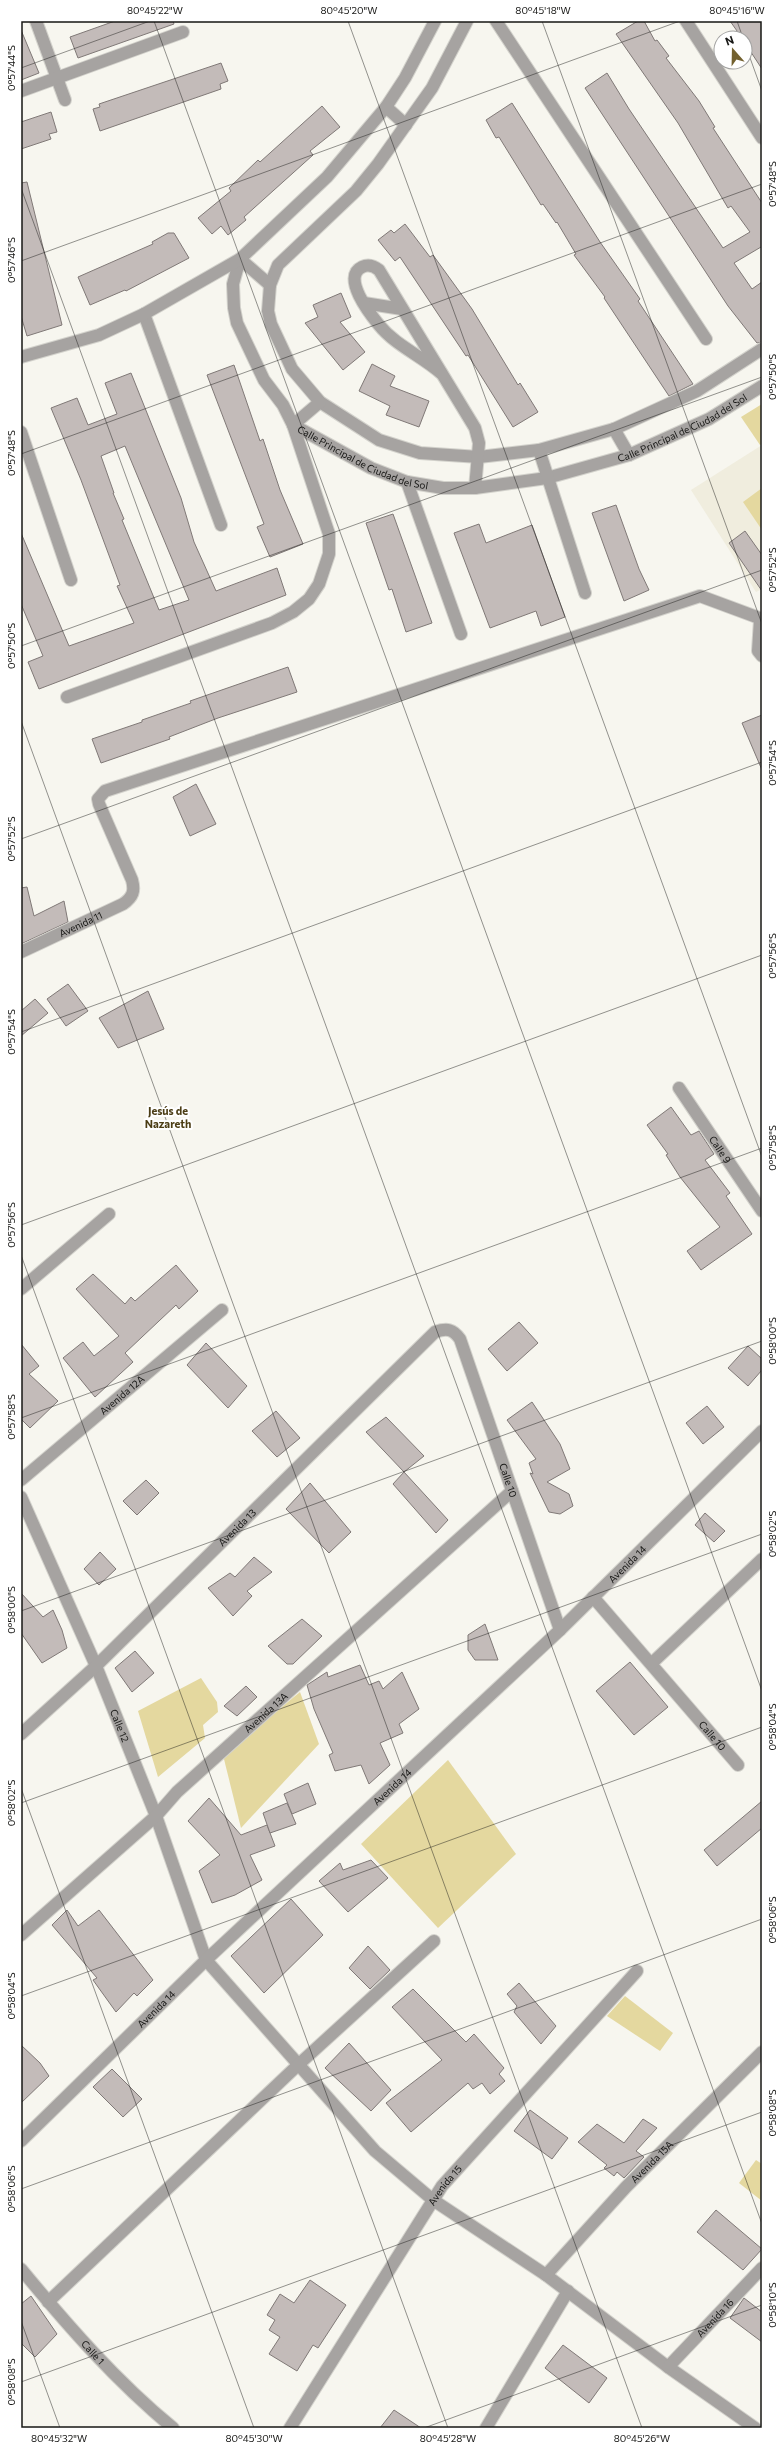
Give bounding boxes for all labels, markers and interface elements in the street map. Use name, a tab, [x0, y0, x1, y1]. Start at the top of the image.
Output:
text: 80°45'22"W	[127, 4, 183, 16]
text: 80°45'20"W	[320, 4, 378, 16]
text: 80°45'18"W	[515, 4, 571, 16]
text: 80°45'16"W	[709, 4, 765, 16]
north arrow	[713, 30, 753, 70]
text: N	[723, 33, 736, 48]
text: 0°57'44"S	[5, 45, 17, 91]
text: 0°57'48"S	[766, 161, 778, 207]
text: 0°57'46"S	[5, 237, 17, 283]
text: 0°57'50"S	[766, 354, 778, 400]
street label: Calle Principal de Ciudad del Sol	[616, 391, 749, 464]
street label: Calle Principal de Ciudad del Sol	[296, 423, 429, 491]
text: 0°57'48"S	[5, 430, 17, 476]
text: 0°57'52"S	[766, 547, 778, 593]
text: 0°57'50"S	[5, 623, 17, 669]
text: 0°57'54"S	[766, 740, 778, 786]
text: 0°57'52"S	[5, 816, 17, 862]
street label: Avenida 11	[57, 909, 104, 939]
text: 0°57'56"S	[766, 933, 778, 979]
text: 0°57'54"S	[5, 1009, 17, 1055]
district label: Jesús de Nazareth	[145, 1104, 191, 1130]
text: 0°57'58"S	[766, 1125, 778, 1171]
street label: Calle 9	[707, 1133, 734, 1165]
text: 0°57'56"S	[5, 1202, 17, 1248]
text: 0°58'00"S	[766, 1317, 778, 1365]
street label: Avenida 12A	[97, 1372, 147, 1417]
text: 0°57'58"S	[5, 1394, 17, 1440]
street label: Calle 10	[497, 1462, 520, 1499]
street label: Avenida 13	[216, 1506, 258, 1548]
text: 0°58'02"S	[766, 1511, 778, 1557]
street label: Avenida 14	[606, 1543, 649, 1585]
text: 0°58'00"S	[5, 1586, 17, 1634]
street label: Avenida 13A	[241, 1690, 290, 1735]
text: 0°58'04"S	[766, 1703, 778, 1751]
street label: Calle 12	[108, 1707, 132, 1744]
street label: Calle 10	[697, 1718, 729, 1753]
street label: Avenida 14	[370, 1766, 414, 1808]
text: 0°58'02"S	[5, 1780, 17, 1826]
text: 0°58'06"S	[766, 1896, 778, 1944]
text: 0°58'04"S	[5, 1972, 17, 2020]
street label: Avenida 14	[135, 1988, 178, 2030]
text: 0°58'08"S	[766, 2089, 778, 2137]
street label: Avenida 15A	[628, 2138, 675, 2185]
street label: Avenida 15	[425, 2162, 464, 2208]
text: 0°58'06"S	[5, 2165, 17, 2213]
text: 0°58'10"S	[766, 2282, 778, 2328]
street label: Avenida 16	[694, 2296, 736, 2339]
street label: Calle 1	[79, 2337, 107, 2367]
text: 0°58'08"S	[5, 2358, 17, 2406]
text: 80°45'32"W	[31, 2432, 87, 2444]
text: 80°45'30"W	[225, 2432, 283, 2444]
text: 80°45'28"W	[420, 2432, 476, 2444]
text: 80°45'26"W	[614, 2432, 670, 2444]

